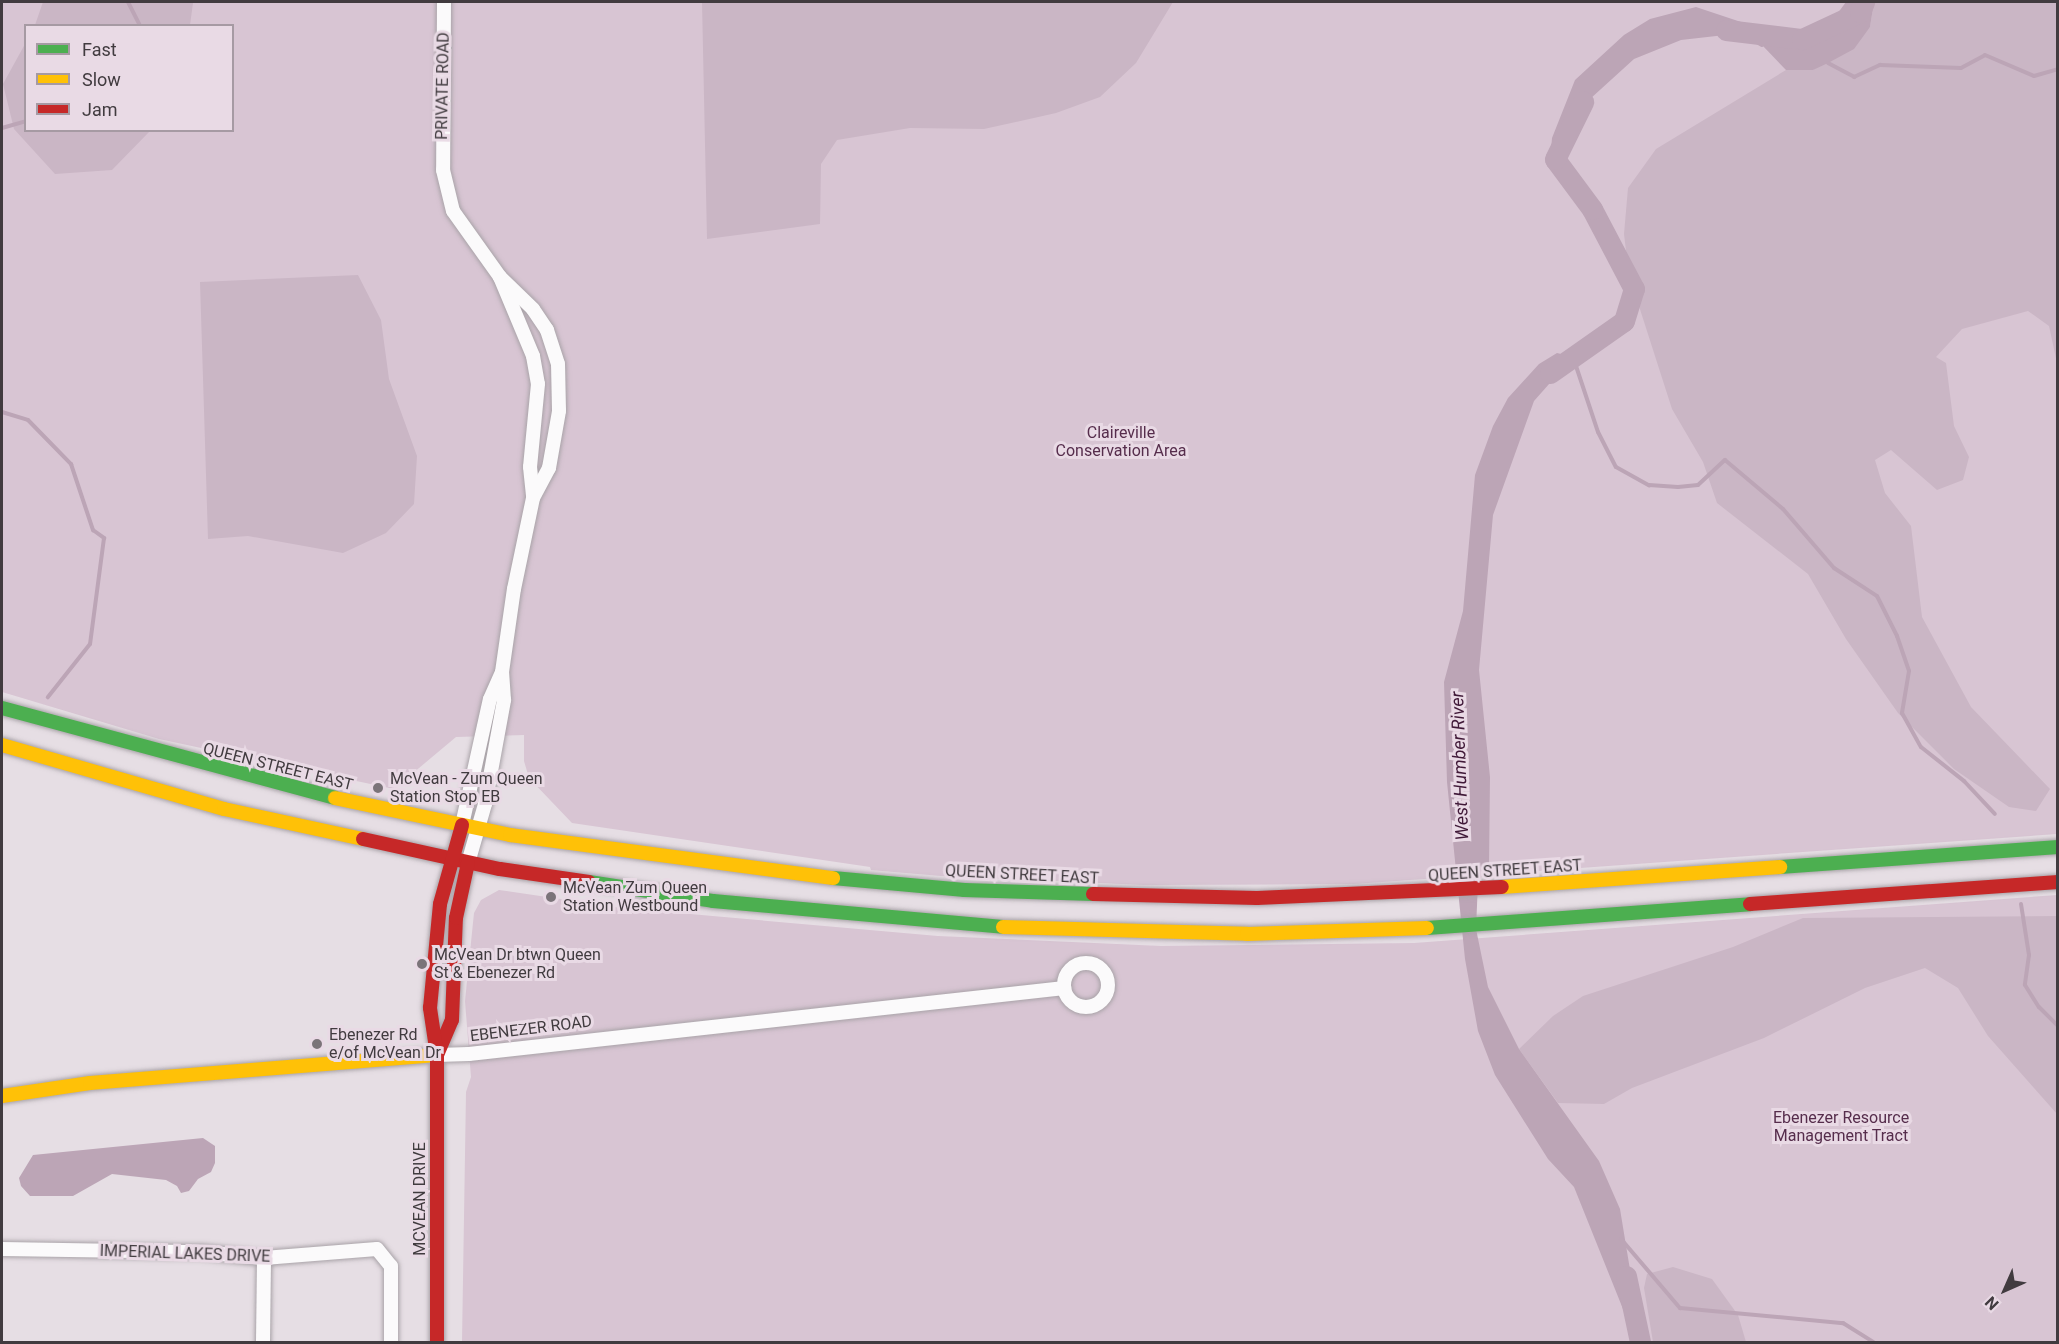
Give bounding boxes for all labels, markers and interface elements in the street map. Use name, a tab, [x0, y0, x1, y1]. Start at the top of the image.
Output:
legend	[24, 24, 234, 132]
street label: PRIVATE ROAD	[432, 32, 454, 140]
text: Fast	[82, 39, 117, 60]
text: Slow	[82, 69, 121, 90]
text: Jam	[82, 99, 118, 120]
park label: Claireville Conservation Area	[1056, 423, 1186, 461]
water label: West Humber River	[1447, 691, 1473, 841]
street label: QUEEN STREET EAST	[201, 739, 355, 795]
place label: McVean - Zum Queen Station Stop EB	[390, 769, 542, 807]
marker: McVean - Zum Queen Station Stop EB	[371, 781, 385, 795]
street label: QUEEN STREET EAST	[1427, 856, 1583, 886]
street label: QUEEN STREET EAST	[944, 861, 1100, 889]
place label: McVean Zum Queen Station Westbound	[563, 878, 707, 916]
marker: McVean Zum Queen Station Westbound	[544, 890, 558, 904]
place label: McVean Dr btwn Queen St & Ebenezer Rd	[434, 945, 601, 983]
marker: McVean Dr btwn Queen St & Ebenezer Rd	[415, 957, 429, 971]
street label: EBENEZER ROAD	[469, 1012, 593, 1046]
place label: Ebenezer Rd e/of McVean Dr	[329, 1025, 441, 1063]
marker: Ebenezer Rd e/of McVean Dr	[310, 1037, 324, 1051]
park label: Ebenezer Resource Management Tract	[1773, 1108, 1909, 1146]
street label: MCVEAN DRIVE	[410, 1142, 430, 1256]
street label: IMPERIAL LAKES DRIVE	[99, 1241, 271, 1267]
north arrow	[1975, 1260, 2035, 1320]
text: N	[1981, 1292, 2003, 1314]

